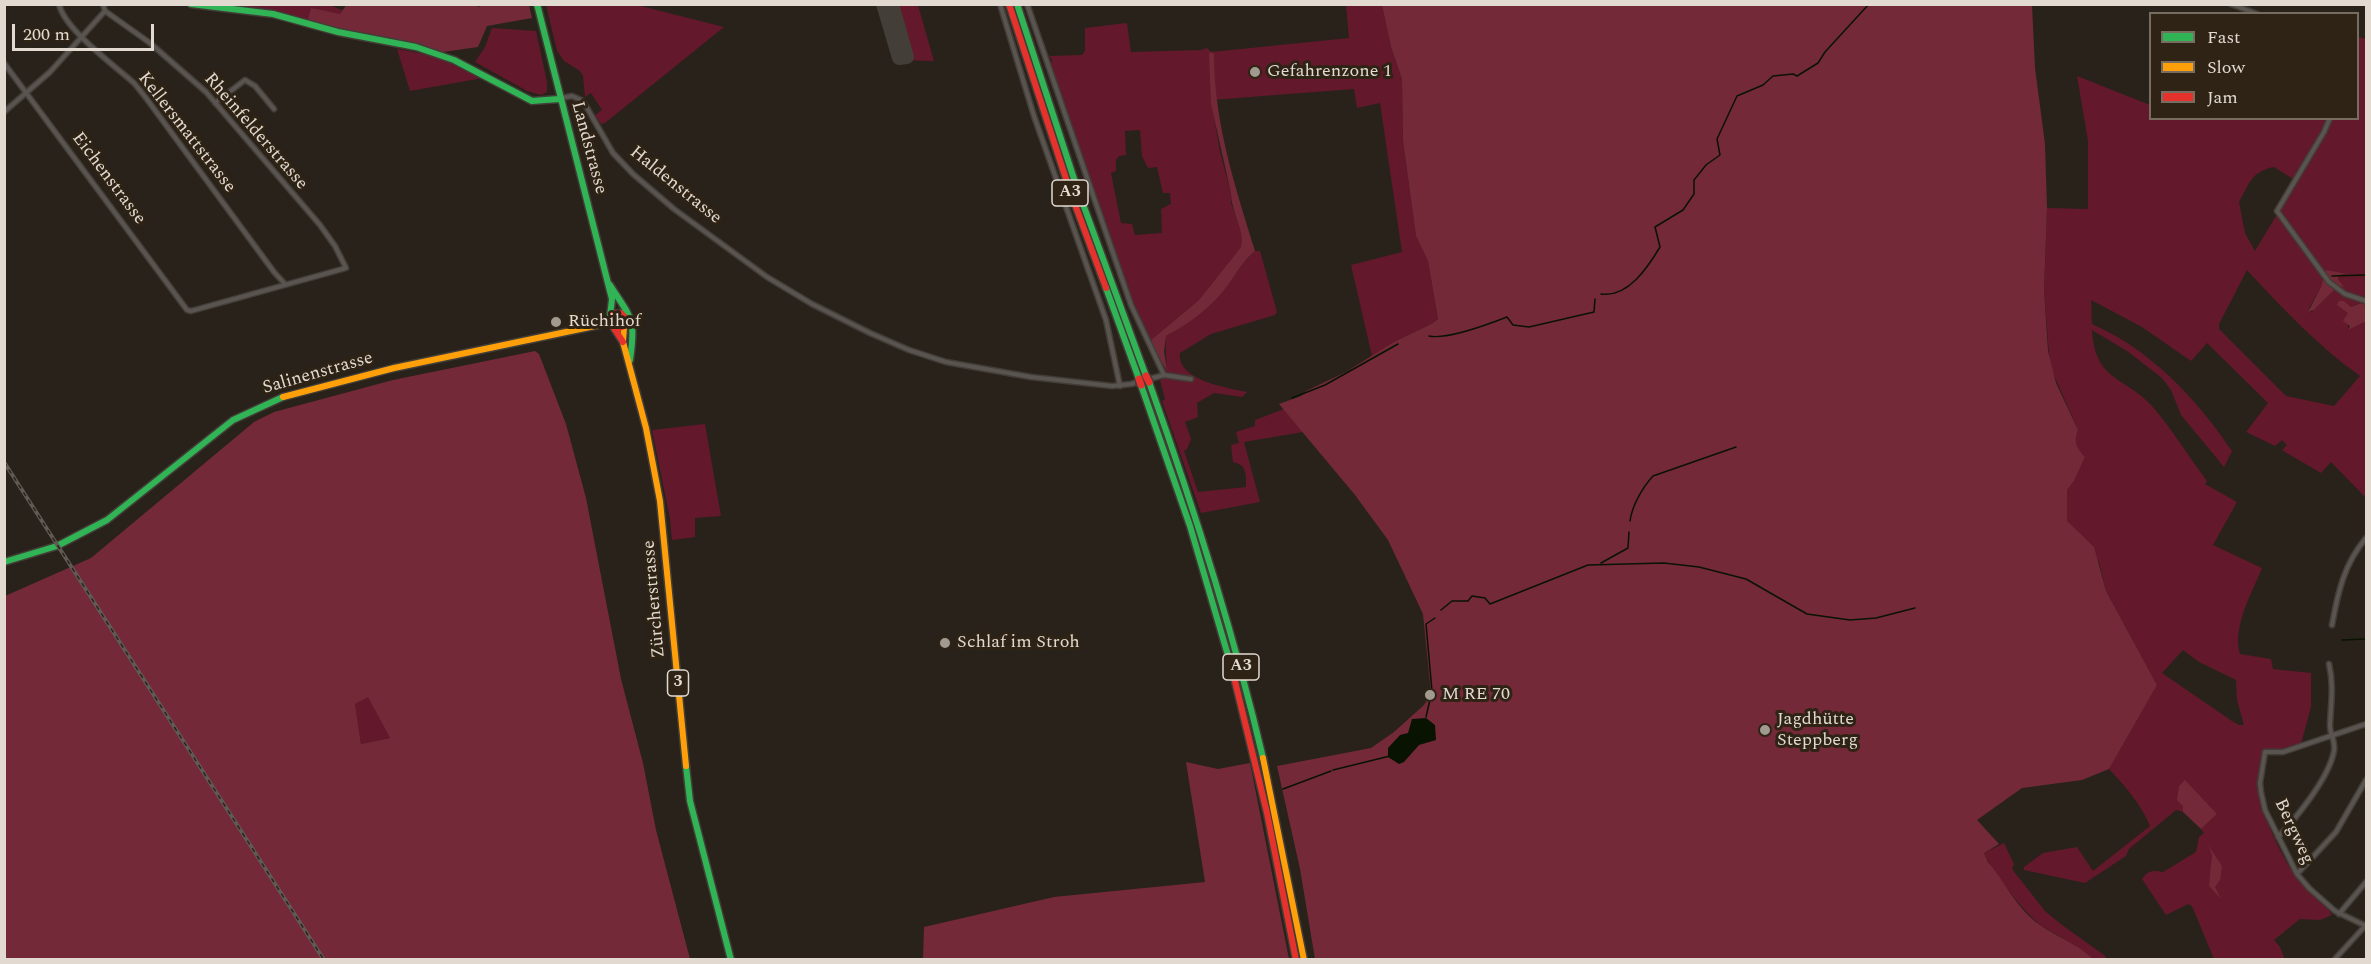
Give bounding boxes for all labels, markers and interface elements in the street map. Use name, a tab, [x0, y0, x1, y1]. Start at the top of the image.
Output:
scale bar	[15, 12, 158, 50]
legend	[2149, 12, 2359, 120]
text: 200 m	[23, 21, 70, 48]
text: Fast	[2207, 24, 2240, 51]
text: Slow	[2207, 54, 2245, 81]
place label: Gefahrenzone 1	[1267, 61, 1392, 83]
marker: Gefahrenzone 1	[1248, 65, 1262, 79]
street label: Kellersmattstrasse	[132, 69, 240, 197]
street label: Rheinfelderstrasse	[198, 69, 312, 195]
text: Jam	[2207, 84, 2238, 111]
street label: Landstrasse	[565, 99, 611, 197]
street label: Eichenstrasse	[66, 129, 150, 229]
street label: Haldenstrasse	[625, 142, 725, 230]
road number: A3	[1052, 180, 1088, 206]
place label: Rüchihof	[568, 311, 641, 333]
marker: Rüchihof	[549, 315, 563, 329]
street label: Salinenstrasse	[260, 348, 376, 400]
street label: Zürcherstrasse	[639, 539, 671, 659]
place label: Schlaf im Stroh	[957, 632, 1080, 654]
marker: Schlaf im Stroh	[938, 636, 952, 650]
road number: A3	[1223, 654, 1259, 680]
road number: 3	[668, 670, 688, 696]
place label: M RE 70	[1442, 684, 1510, 706]
marker: M RE 70	[1423, 688, 1437, 702]
place label: Jagdhütte Steppberg	[1777, 709, 1858, 752]
marker: Jagdhütte Steppberg	[1758, 723, 1772, 737]
street label: Bergweg	[2268, 796, 2318, 868]

